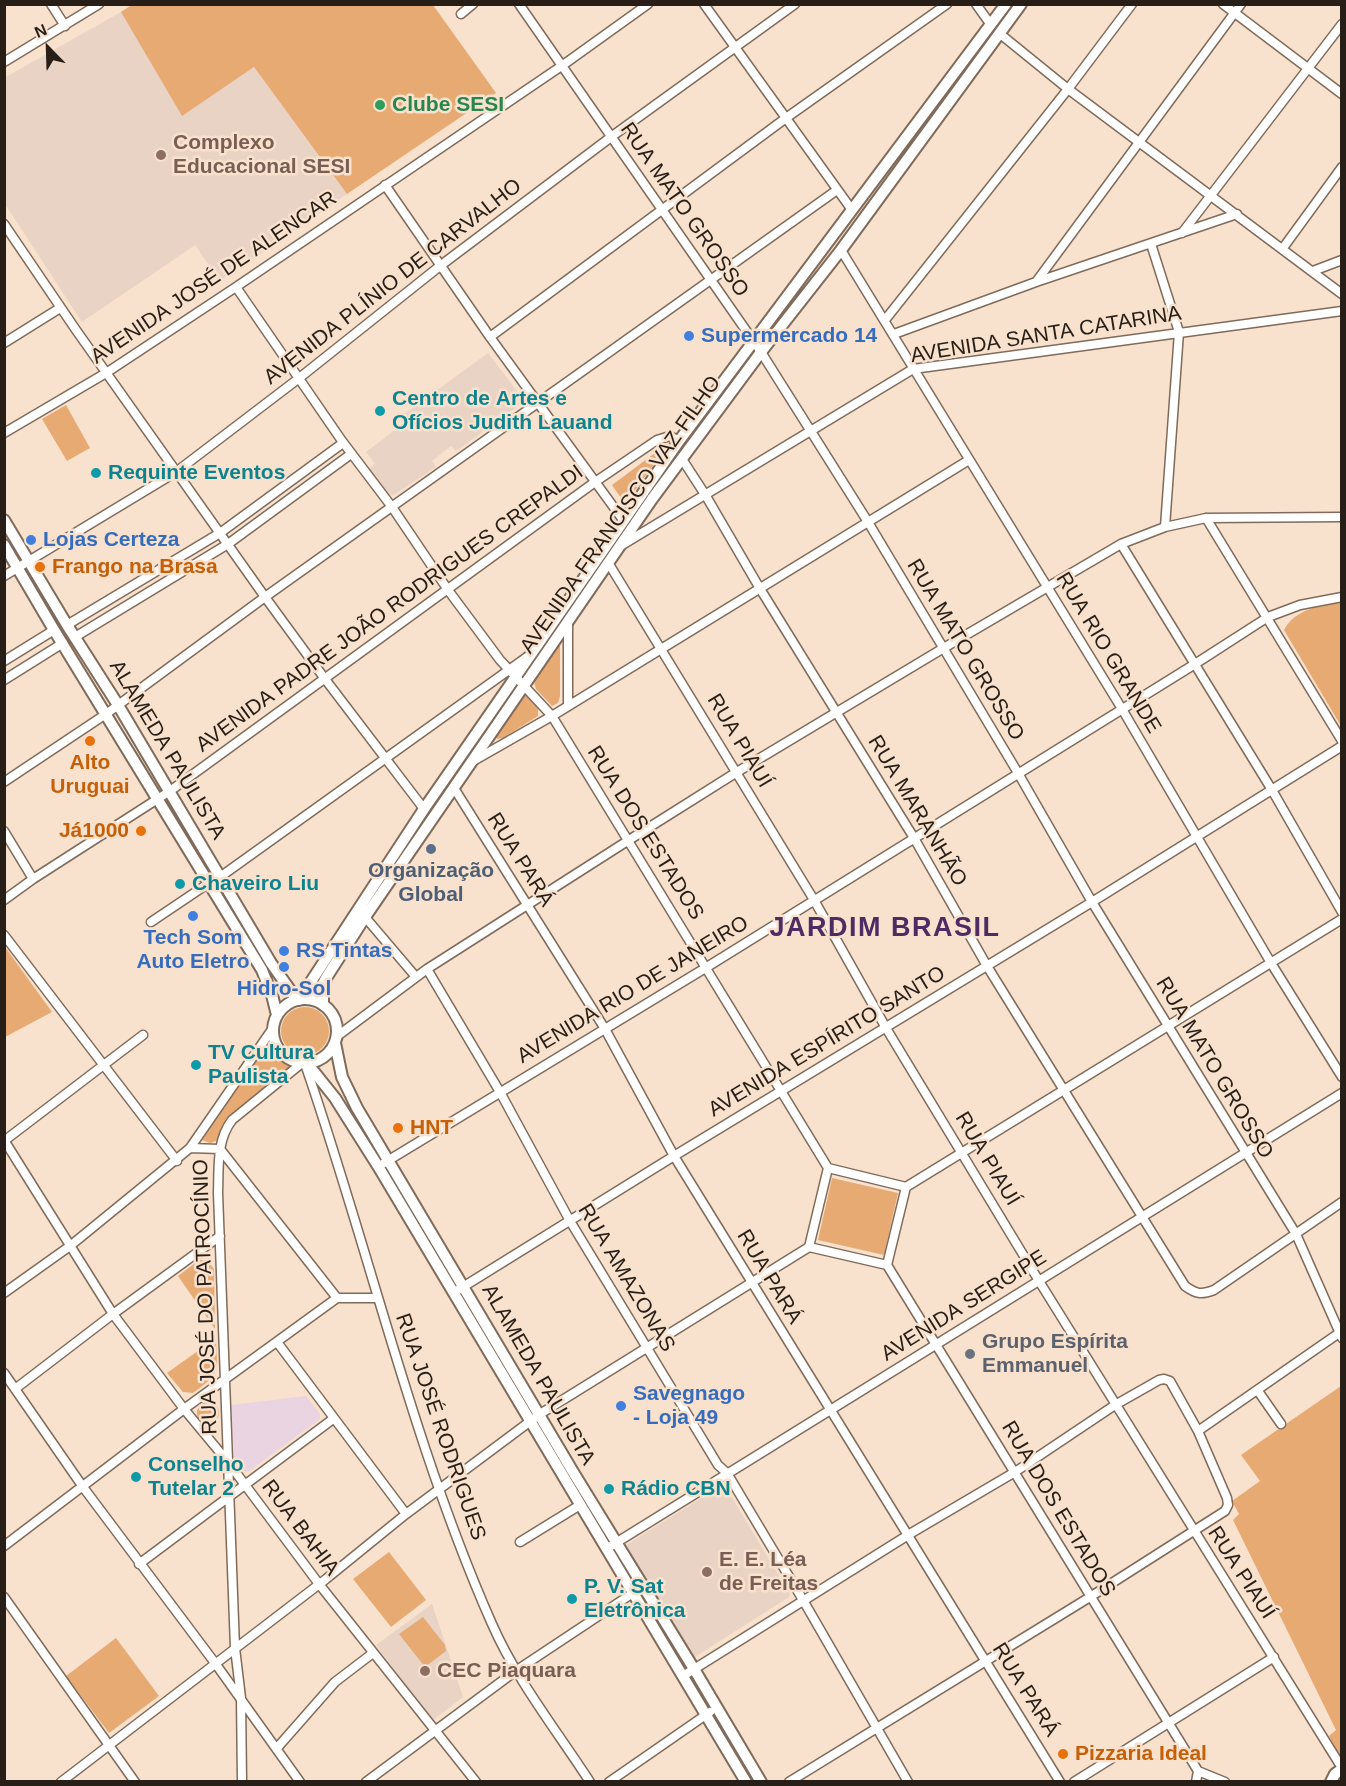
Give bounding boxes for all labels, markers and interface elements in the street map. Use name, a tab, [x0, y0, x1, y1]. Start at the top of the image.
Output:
north arrow	[18, 18, 78, 78]
text: N	[32, 21, 49, 41]
place label: Clube SESI	[392, 92, 504, 118]
marker: Clube SESI	[373, 98, 387, 112]
street label: RUA MATO GROSSO	[614, 118, 754, 302]
place label: Complexo Educacional SESI	[173, 130, 350, 180]
marker: Complexo Educacional SESI	[154, 148, 168, 162]
street label: AVENIDA PLÍNIO DE CARVALHO	[259, 174, 527, 390]
street label: AVENIDA JOSÉ DE ALENCAR	[86, 186, 342, 370]
street label: AVENIDA SANTA CATARINA	[909, 301, 1183, 369]
place label: Supermercado 14	[701, 323, 877, 349]
marker: Supermercado 14	[682, 329, 696, 343]
street label: AVENIDA FRANCISCO VAZ FILHO	[515, 371, 727, 659]
place label: Centro de Artes e Ofícios Judith Lauand	[392, 386, 613, 436]
marker: Centro de Artes e Ofícios Judith Lauand	[373, 404, 387, 418]
place label: Requinte Eventos	[108, 460, 285, 486]
street label: AVENIDA PADRE JOÃO RODRIGUES CREPALDI	[191, 460, 589, 758]
marker: Requinte Eventos	[89, 466, 103, 480]
place label: Lojas Certeza	[43, 527, 180, 553]
marker: Lojas Certeza	[24, 533, 38, 547]
place label: Frango na Brasa	[52, 554, 218, 580]
street label: RUA MATO GROSSO	[901, 555, 1029, 745]
marker: Frango na Brasa	[33, 560, 47, 574]
street label: RUA RIO GRANDE	[1050, 568, 1166, 738]
street label: ALAMEDA PAULISTA	[104, 656, 230, 844]
street label: RUA PIAUÍ	[701, 690, 777, 792]
street label: RUA MARANHÃO	[862, 731, 972, 891]
marker: Alto Uruguai	[83, 734, 97, 748]
street label: RUA DOS ESTADOS	[581, 741, 709, 925]
place label: Alto Uruguai	[50, 750, 130, 800]
street label: RUA PARÁ	[481, 808, 559, 912]
place label: Já1000	[59, 818, 129, 844]
marker: Já1000	[134, 824, 148, 838]
marker: Organização Global	[424, 842, 438, 856]
place label: Organização Global	[368, 858, 494, 908]
place label: Chaveiro Liu	[192, 871, 319, 897]
marker: Chaveiro Liu	[173, 877, 187, 891]
marker: Tech Som Auto Eletro	[186, 909, 200, 923]
street label: AVENIDA RIO DE JANEIRO	[513, 911, 753, 1069]
district label: JARDIM BRASIL	[769, 913, 1001, 945]
place label: Tech Som Auto Eletro	[136, 925, 250, 975]
place label: RS Tintas	[296, 938, 392, 964]
marker: RS Tintas	[277, 944, 291, 958]
marker: Hidro-Sol	[277, 960, 291, 974]
street label: AVENIDA ESPÍRITO SANTO	[704, 961, 950, 1123]
street label: RUA MATO GROSSO	[1150, 973, 1278, 1163]
place label: Hidro-Sol	[237, 976, 331, 1002]
place label: TV Cultura Paulista	[208, 1040, 314, 1090]
marker: TV Cultura Paulista	[189, 1058, 203, 1072]
street label: RUA PIAUÍ	[949, 1108, 1025, 1210]
place label: HNT	[410, 1115, 453, 1141]
marker: HNT	[391, 1121, 405, 1135]
street label: RUA JOSÉ DO PATROCÍNIO	[189, 1159, 223, 1435]
street label: RUA AMAZONAS	[572, 1199, 680, 1357]
street label: RUA PARÁ	[731, 1225, 807, 1329]
street label: AVENIDA SERGIPE	[877, 1245, 1051, 1367]
street label: ALAMEDA PAULISTA	[476, 1280, 600, 1470]
street label: RUA JOSÉ RODRIGUES	[389, 1310, 491, 1544]
place label: Grupo Espírita Emmanuel	[982, 1329, 1128, 1379]
marker: Grupo Espírita Emmanuel	[963, 1347, 977, 1361]
place label: Savegnago - Loja 49	[633, 1381, 745, 1431]
marker: Savegnago - Loja 49	[614, 1399, 628, 1413]
street label: RUA DOS ESTADOS	[996, 1417, 1120, 1601]
place label: Conselho Tutelar 2	[148, 1452, 244, 1502]
marker: Conselho Tutelar 2	[129, 1470, 143, 1484]
street label: RUA BAHIA	[256, 1475, 344, 1581]
place label: Rádio CBN	[621, 1476, 731, 1502]
marker: Rádio CBN	[602, 1482, 616, 1496]
street label: RUA PIAUÍ	[1202, 1522, 1280, 1624]
place label: E. E. Léa de Freitas	[719, 1547, 818, 1597]
marker: E. E. Léa de Freitas	[700, 1565, 714, 1579]
place label: P. V. Sat Eletrônica	[584, 1574, 686, 1624]
marker: P. V. Sat Eletrônica	[565, 1592, 579, 1606]
street label: RUA PARÁ	[986, 1638, 1064, 1742]
place label: CEC Piaquara	[437, 1658, 576, 1684]
marker: CEC Piaquara	[418, 1664, 432, 1678]
place label: Pizzaria Ideal	[1075, 1741, 1207, 1767]
marker: Pizzaria Ideal	[1056, 1747, 1070, 1761]

